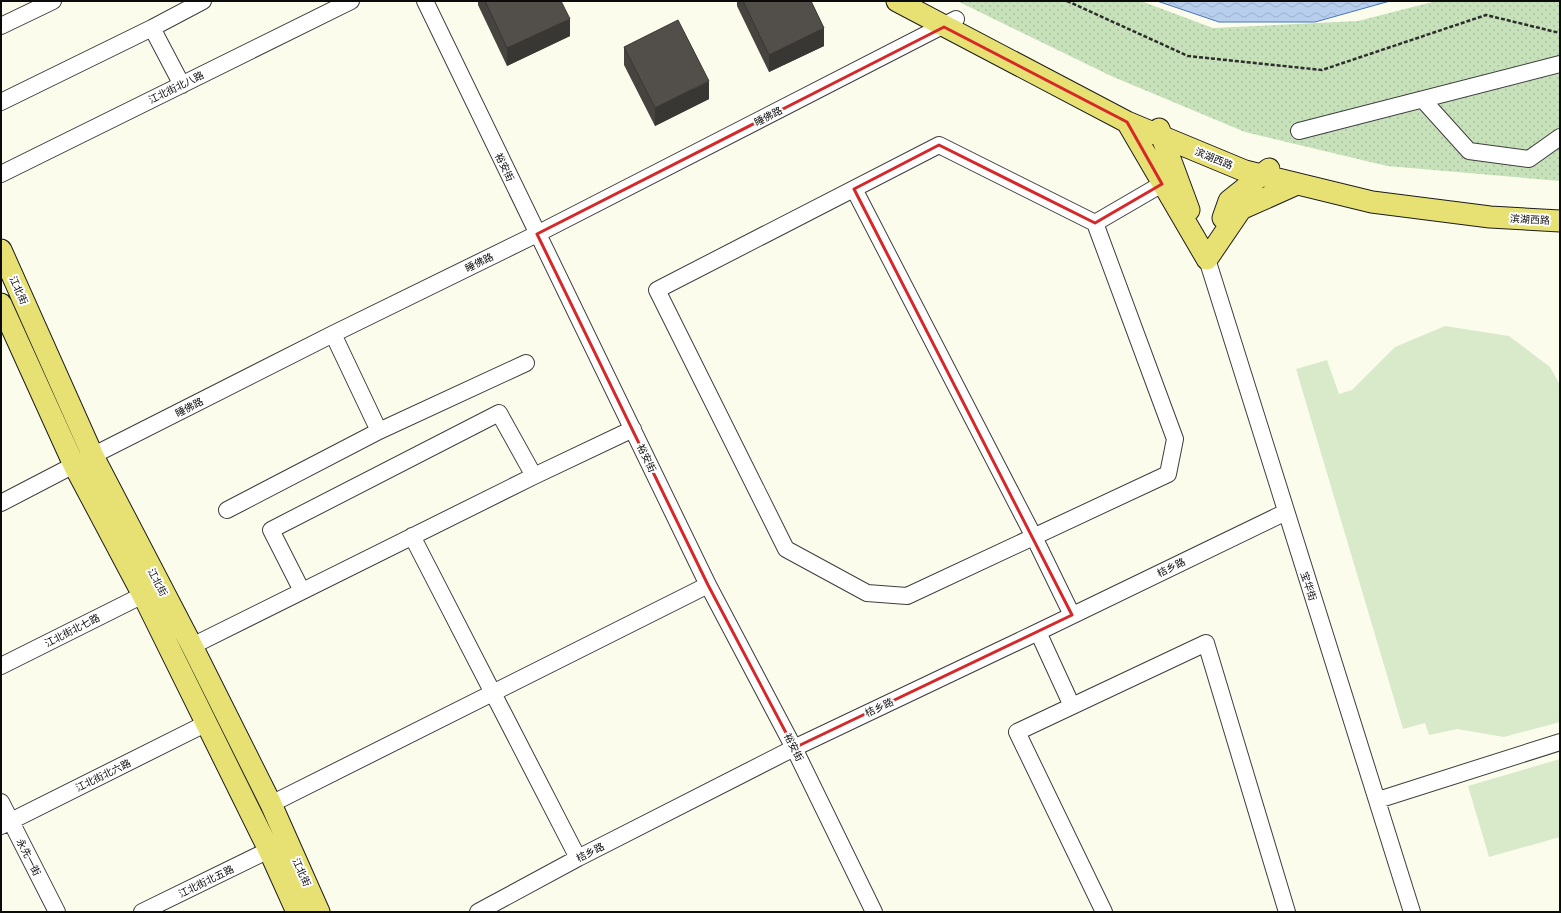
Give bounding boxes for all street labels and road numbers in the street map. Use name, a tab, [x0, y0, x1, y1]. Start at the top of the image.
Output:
street label: 江北街北八路	[146, 68, 206, 106]
street label: 睡佛路	[751, 103, 785, 129]
street label: 滨湖西路	[1193, 144, 1235, 172]
street label: 裕安街	[492, 150, 518, 184]
street label: 滨湖西路	[1510, 211, 1550, 227]
street label: 睡佛路	[462, 249, 496, 275]
street label: 江北街	[7, 273, 31, 307]
street label: 睡佛路	[172, 394, 206, 420]
street label: 裕安街	[634, 441, 660, 475]
street label: 桔乡路	[1154, 554, 1188, 580]
street label: 江北街	[145, 565, 171, 599]
street label: 宝华街	[1298, 570, 1320, 602]
street label: 江北街北七路	[42, 610, 102, 650]
street label: 桔乡路	[862, 694, 896, 720]
street label: 裕安街	[781, 730, 807, 764]
street label: 江北街北六路	[73, 756, 133, 794]
street label: 永先一街	[14, 836, 44, 878]
street label: 桔乡路	[573, 839, 607, 865]
street label: 江北街	[290, 855, 314, 889]
street label: 江北街北五路	[176, 862, 236, 900]

